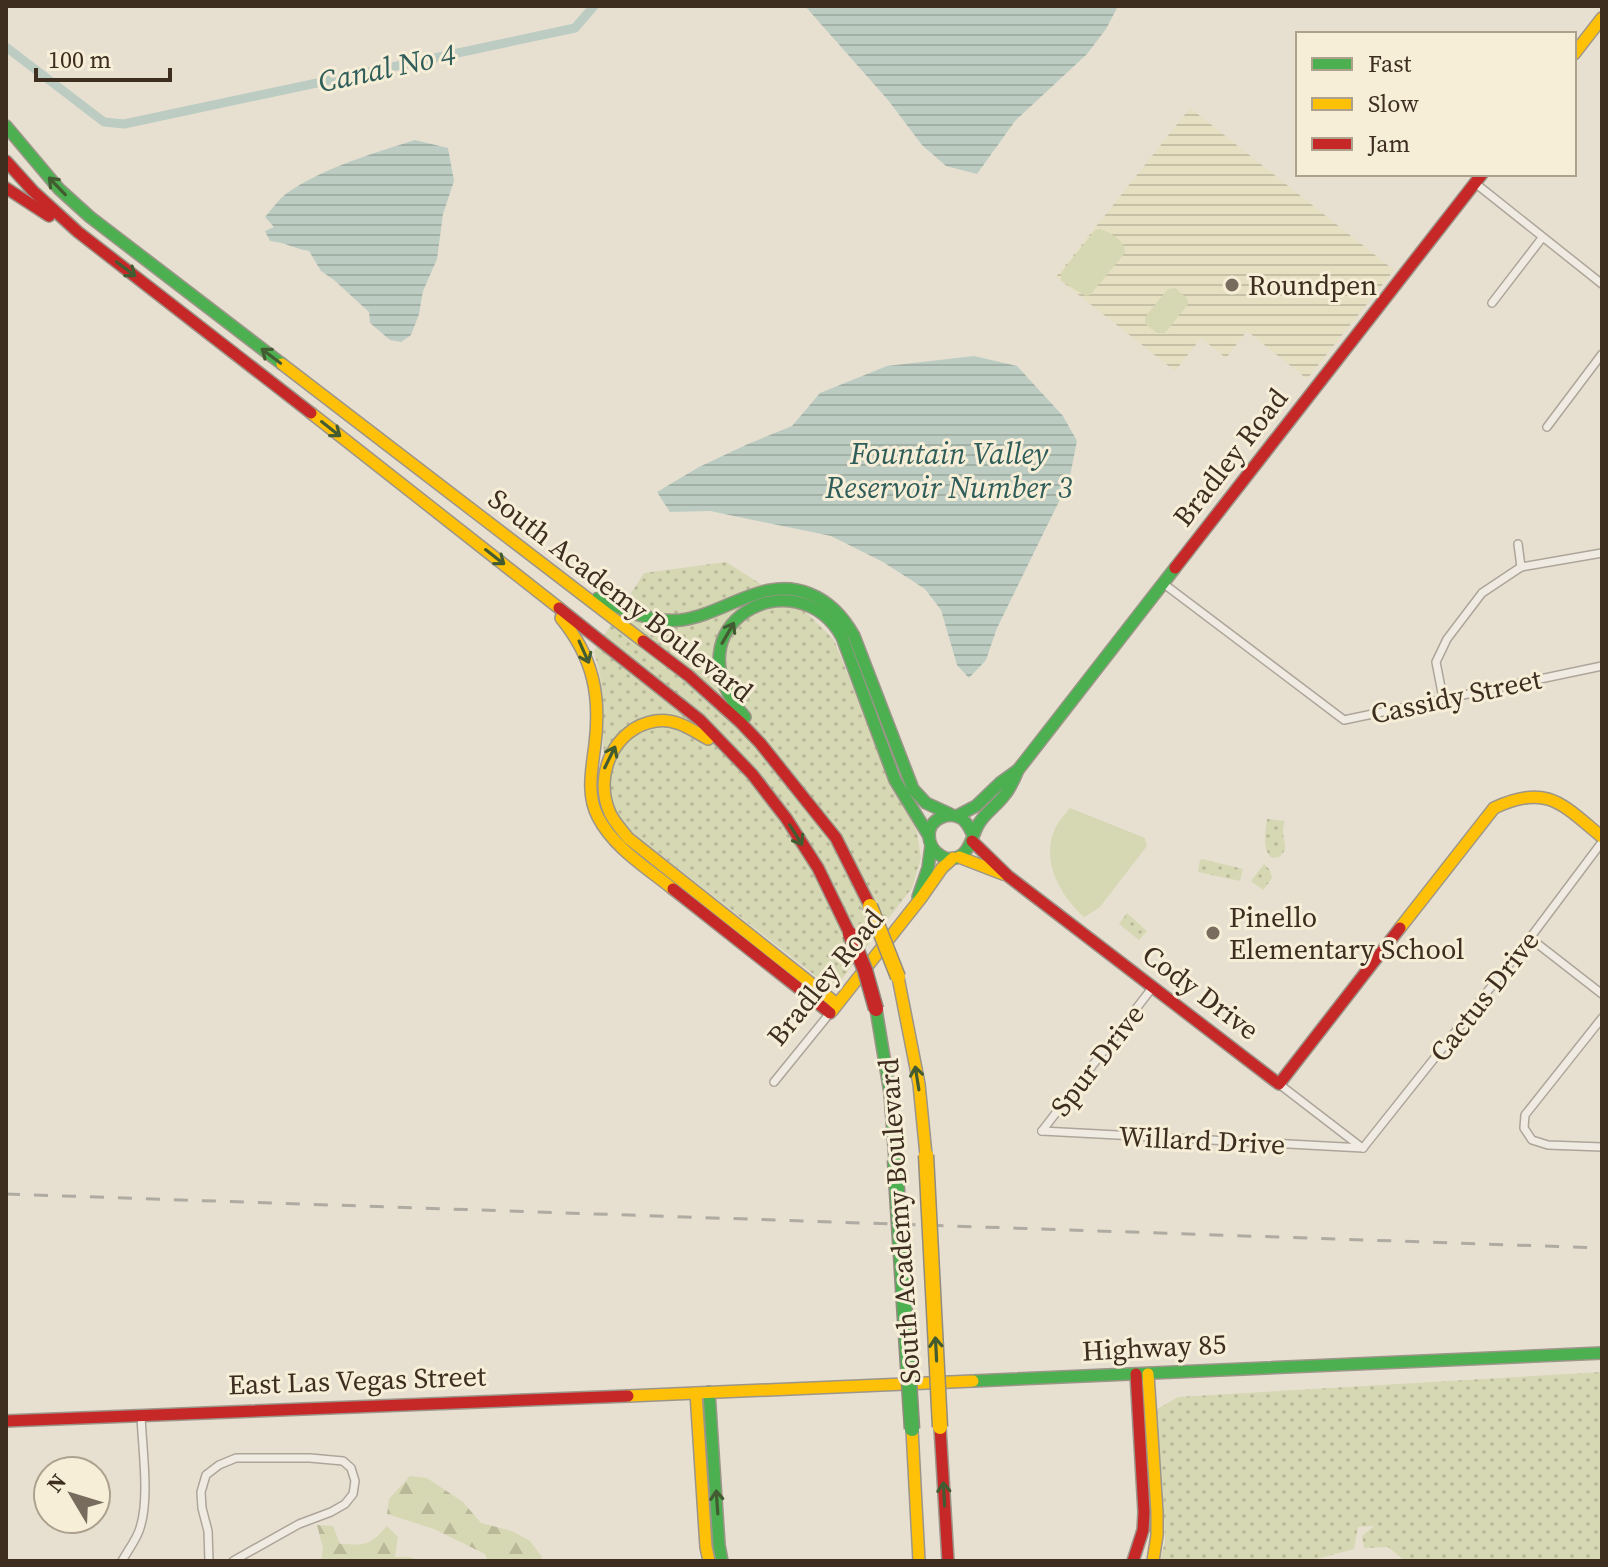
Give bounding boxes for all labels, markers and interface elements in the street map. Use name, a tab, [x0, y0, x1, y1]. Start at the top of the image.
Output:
scale bar	[36, 32, 170, 82]
legend	[1296, 32, 1576, 176]
water label: Canal No 4	[314, 33, 459, 102]
text: 100 m	[48, 43, 111, 76]
text: Fast	[1368, 47, 1412, 80]
text: Slow	[1368, 87, 1419, 120]
text: Jam	[1367, 127, 1410, 160]
one-way arrow	[47, 176, 66, 196]
one-way arrow	[115, 260, 137, 277]
place label: Roundpen	[1248, 266, 1377, 304]
marker: Roundpen	[1223, 276, 1241, 294]
one-way arrow	[260, 348, 282, 365]
street label: Bradley Road	[1164, 380, 1296, 534]
one-way arrow	[320, 420, 341, 437]
water label: Fountain Valley Reservoir Number 3	[824, 433, 1073, 508]
street label: South Academy Boulevard	[481, 480, 761, 710]
one-way arrow	[484, 549, 505, 566]
one-way arrow	[720, 622, 736, 645]
one-way arrow	[577, 640, 592, 664]
street label: Cassidy Street	[1367, 659, 1546, 733]
one-way arrow	[603, 745, 619, 769]
one-way arrow	[788, 823, 805, 845]
place label: Pinello Elementary School	[1229, 898, 1464, 968]
street label: Bradley Road	[758, 900, 892, 1053]
street label: Cactus Drive	[1421, 922, 1547, 1070]
marker: Pinello Elementary School	[1204, 924, 1222, 942]
street label: Cody Drive	[1135, 936, 1267, 1048]
street label: Spur Drive	[1041, 996, 1153, 1124]
street label: South Academy Boulevard	[869, 1057, 929, 1385]
one-way arrow	[909, 1066, 924, 1091]
street label: Willard Drive	[1118, 1117, 1286, 1163]
street label: Highway 85	[1081, 1324, 1227, 1370]
one-way arrow	[928, 1336, 943, 1363]
street label: East Las Vegas Street	[227, 1356, 488, 1403]
north arrow	[32, 1455, 112, 1535]
text: N	[39, 1467, 73, 1498]
one-way arrow	[936, 1481, 951, 1508]
one-way arrow	[709, 1489, 724, 1516]

